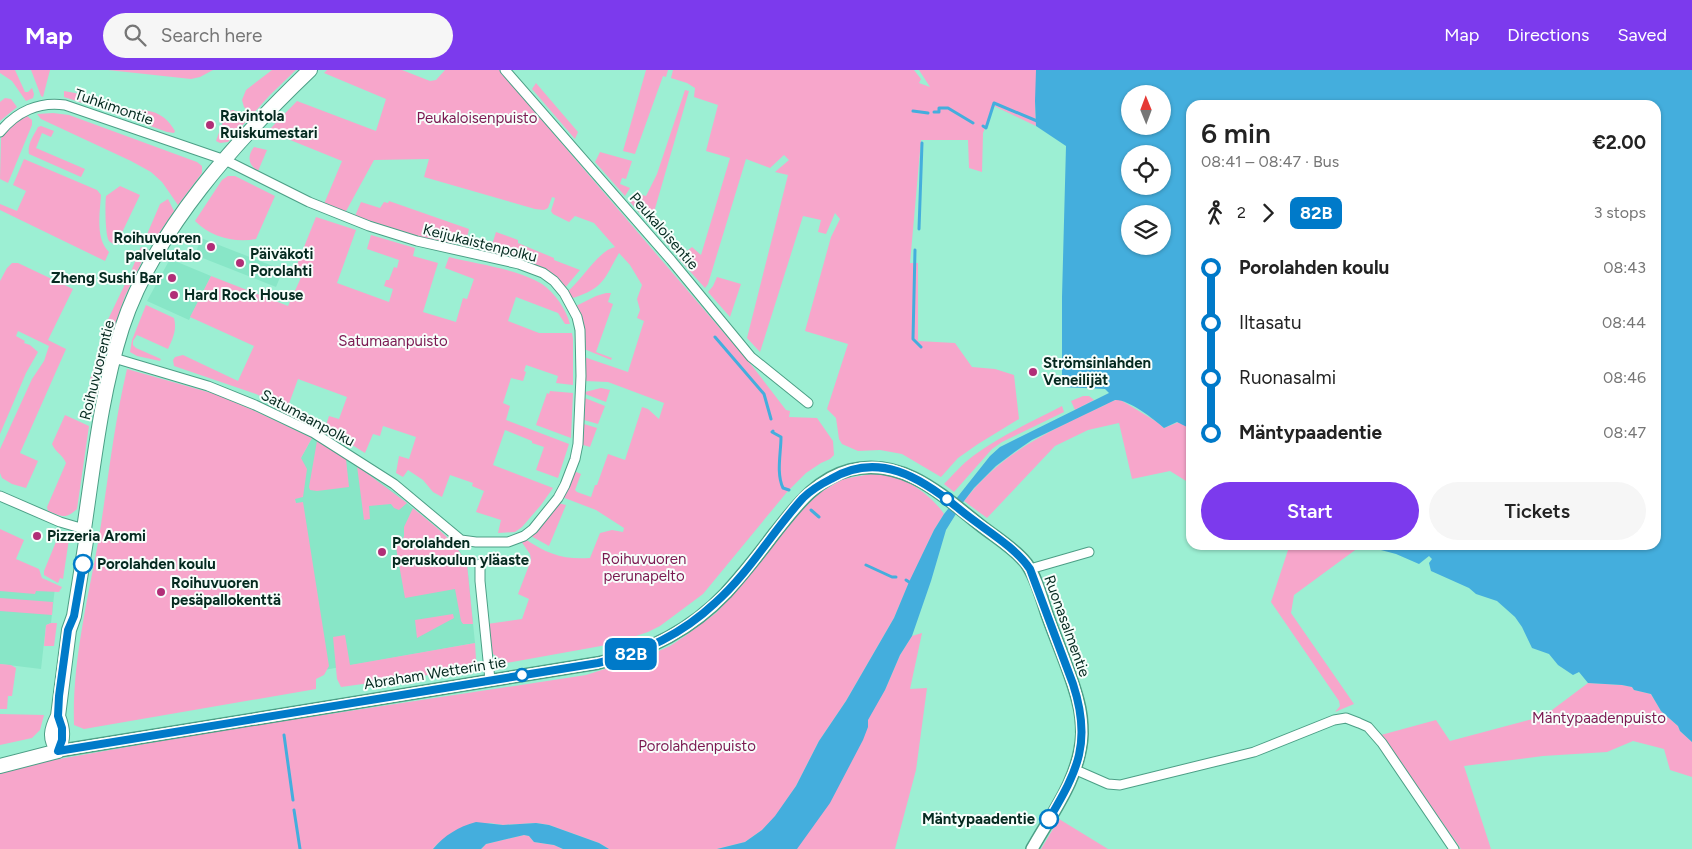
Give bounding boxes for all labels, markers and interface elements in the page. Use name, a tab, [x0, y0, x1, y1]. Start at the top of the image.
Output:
search box	[103, 13, 453, 58]
text: Map	[25, 21, 73, 50]
icon: search	[121, 21, 149, 49]
text: Search here	[161, 24, 262, 47]
text: Map	[1444, 24, 1479, 46]
text: Directions	[1507, 24, 1589, 46]
text: Saved	[1617, 24, 1667, 46]
street label: Tuhkimontie	[72, 85, 156, 129]
north arrow	[1121, 85, 1171, 135]
map controls	[1121, 85, 1171, 255]
place label: Ravintola Ruiskumestari	[220, 107, 318, 142]
park label: Peukaloisenpuisto	[417, 109, 538, 127]
text: 6 min	[1201, 116, 1271, 150]
marker: Ravintola Ruiskumestari	[204, 119, 216, 131]
text: €2.00	[1592, 131, 1646, 154]
button: locate	[1121, 145, 1171, 195]
text: 08:41 – 08:47 · Bus	[1201, 152, 1339, 171]
street label: Peukaloisentie	[626, 189, 702, 273]
icon: walk	[1201, 199, 1229, 227]
icon: forward	[1254, 199, 1282, 227]
text: 82B	[1300, 202, 1332, 224]
text: 2	[1237, 203, 1246, 222]
text: 3 stops	[1594, 203, 1646, 222]
button: layers	[1121, 205, 1171, 255]
street label: Keijukaistenpolku	[421, 220, 539, 266]
place label: Roihuvuoren palvelutalo	[114, 229, 201, 264]
marker: Roihuvuoren palvelutalo	[205, 241, 217, 253]
place label: Päiväkoti Porolahti	[250, 245, 314, 280]
text: Porolahden koulu	[1239, 256, 1389, 279]
marker: Päiväkoti Porolahti	[234, 257, 246, 269]
text: 08:43	[1603, 258, 1646, 277]
place label: Zheng Sushi Bar	[51, 269, 162, 287]
marker: Zheng Sushi Bar	[166, 272, 178, 284]
place label: Hard Rock House	[184, 286, 304, 304]
marker: Hard Rock House	[168, 289, 180, 301]
text: Iltasatu	[1239, 311, 1301, 334]
text: 08:44	[1602, 313, 1646, 332]
street label: Roihuvuorentie	[76, 318, 118, 422]
park label: Satumaanpuisto	[338, 332, 448, 350]
place label: Strömsinlahden Veneilijät	[1043, 354, 1151, 389]
marker: Strömsinlahden Veneilijät	[1027, 366, 1039, 378]
text: Ruonasalmi	[1239, 366, 1336, 389]
text: 08:46	[1603, 368, 1646, 387]
street label: Satumaanpolku	[258, 386, 358, 450]
text: Mäntypaadentie	[1239, 421, 1382, 444]
text: 08:47	[1603, 423, 1646, 442]
button: Start	[1201, 482, 1419, 540]
button: Tickets	[1429, 482, 1646, 540]
unlabelled marker	[940, 492, 954, 506]
place label: Pizzeria Aromi	[47, 527, 146, 545]
marker: Pizzeria Aromi	[31, 530, 43, 542]
place label: Porolahden peruskoulun yläaste	[392, 534, 530, 569]
marker: Porolahden peruskoulun yläaste	[376, 546, 388, 558]
park label: Roihuvuoren perunapelto	[602, 550, 686, 585]
marker: Porolahden koulu	[73, 554, 93, 574]
place label: Porolahden koulu	[97, 555, 216, 573]
street label: Ruonasalmentie	[1040, 573, 1094, 679]
place label: Roihuvuoren pesäpallokenttä	[171, 574, 281, 609]
marker: Roihuvuoren pesäpallokenttä	[155, 586, 167, 598]
line badge: 82B	[602, 638, 660, 670]
text: 82B	[615, 643, 647, 665]
street label: Abraham Wetterin tie	[363, 653, 507, 693]
unlabelled marker	[515, 668, 529, 682]
park label: Mäntypaadenpuisto	[1532, 709, 1666, 727]
park label: Porolahdenpuisto	[638, 737, 756, 755]
marker: Mäntypaadentie	[1039, 809, 1059, 829]
place label: Mäntypaadentie	[922, 810, 1036, 828]

